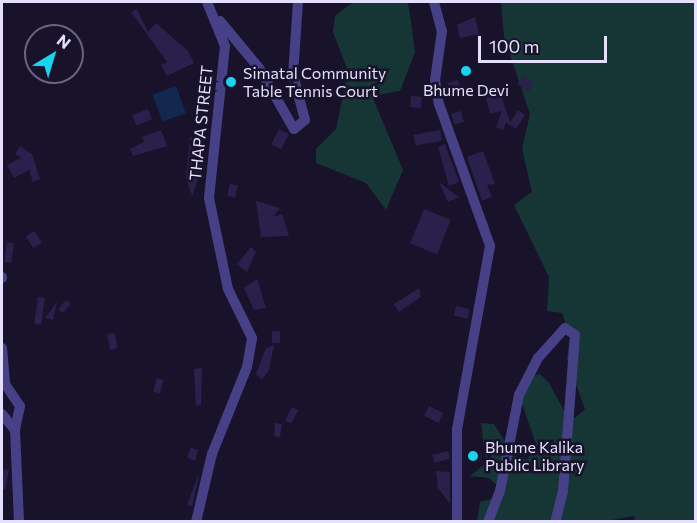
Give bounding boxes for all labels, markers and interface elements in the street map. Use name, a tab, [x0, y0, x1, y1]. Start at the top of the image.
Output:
north arrow	[24, 24, 84, 84]
scale bar	[481, 24, 610, 62]
text: N	[54, 30, 75, 52]
text: 100 m	[489, 35, 539, 57]
place label: Simatal Community Table Tennis Court	[243, 63, 386, 101]
street label: THAPA STREET	[185, 64, 217, 182]
marker: Bhume Devi	[459, 64, 473, 78]
marker: Simatal Community Table Tennis Court	[224, 75, 238, 89]
place label: Bhume Devi	[423, 80, 509, 100]
place label: Bhume Kalika Public Library	[485, 437, 585, 475]
marker: Bhume Kalika Public Library	[466, 449, 480, 463]

